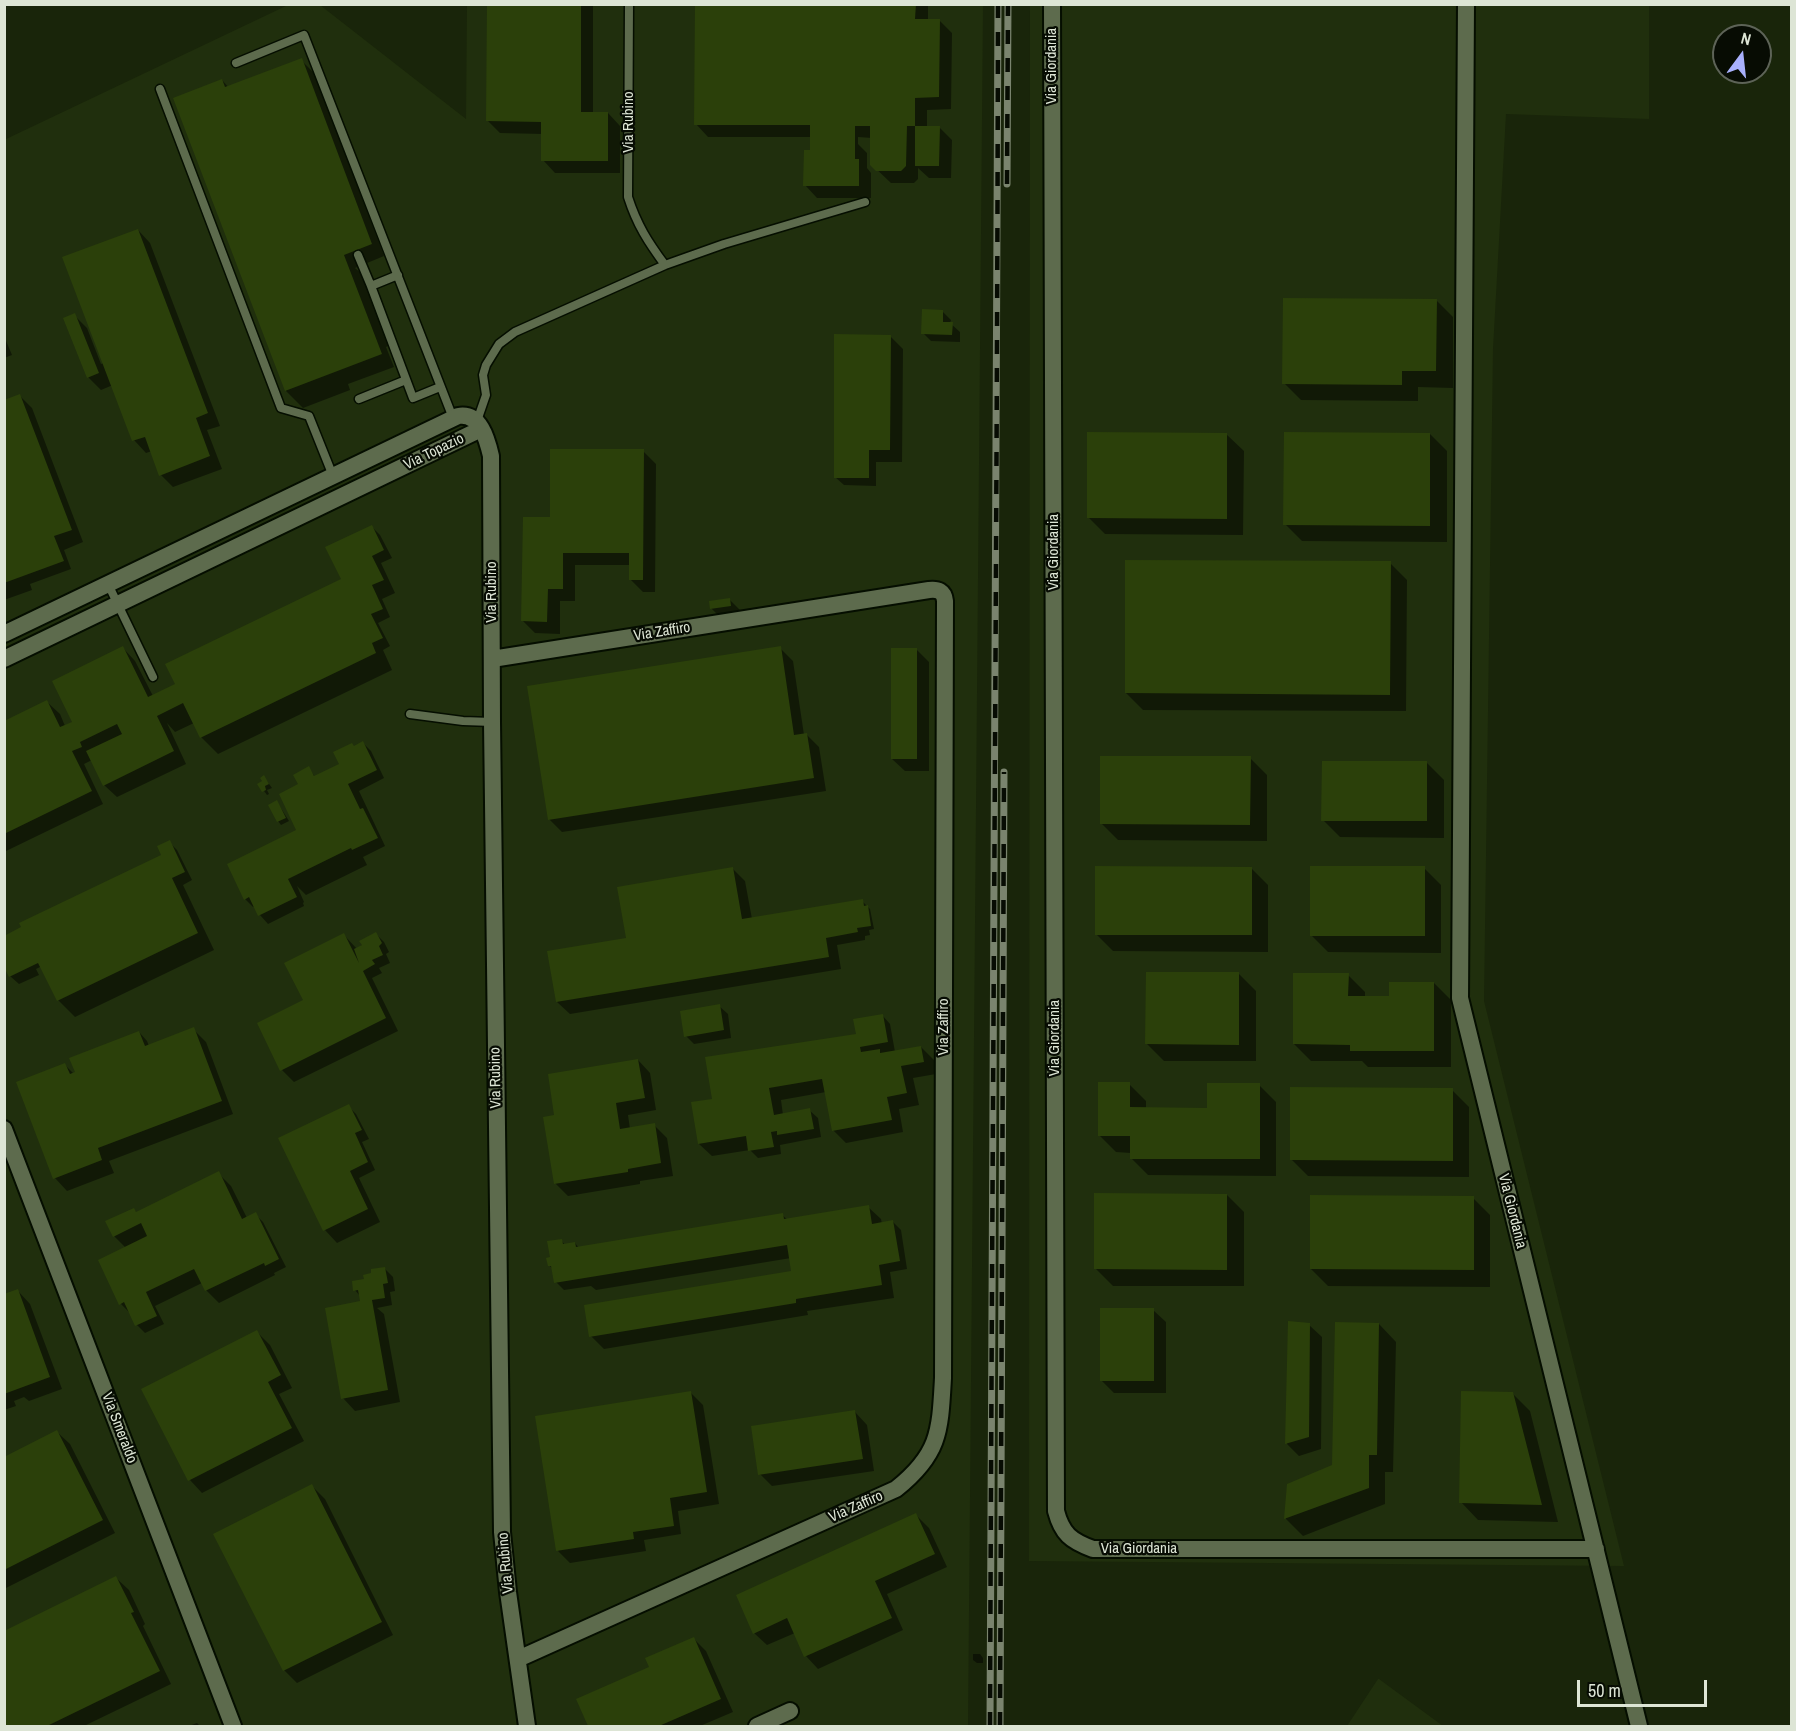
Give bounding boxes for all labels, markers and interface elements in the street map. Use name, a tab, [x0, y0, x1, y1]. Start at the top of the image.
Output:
north arrow	[1712, 24, 1772, 84]
text: N	[1739, 27, 1754, 50]
street label: Via Giordania	[1043, 28, 1061, 104]
street label: Via Rubino	[620, 91, 638, 153]
street label: Via Topazio	[401, 430, 467, 474]
street label: Via Giordania	[1045, 514, 1063, 590]
street label: Via Rubino	[483, 561, 501, 623]
street label: Via Zaffiro	[632, 619, 692, 645]
street label: Via Zaffiro	[935, 998, 953, 1056]
street label: Via Giordania	[1046, 1000, 1064, 1076]
street label: Via Rubino	[486, 1047, 506, 1109]
street label: Via Giordania	[1494, 1172, 1530, 1250]
street label: Via Smeraldo	[97, 1390, 141, 1466]
street label: Via Zaffiro	[826, 1487, 886, 1527]
street label: Via Rubino	[494, 1532, 518, 1594]
street label: Via Giordania	[1101, 1540, 1177, 1558]
scale bar	[1580, 1668, 1710, 1706]
text: 50 m	[1588, 1678, 1621, 1703]

